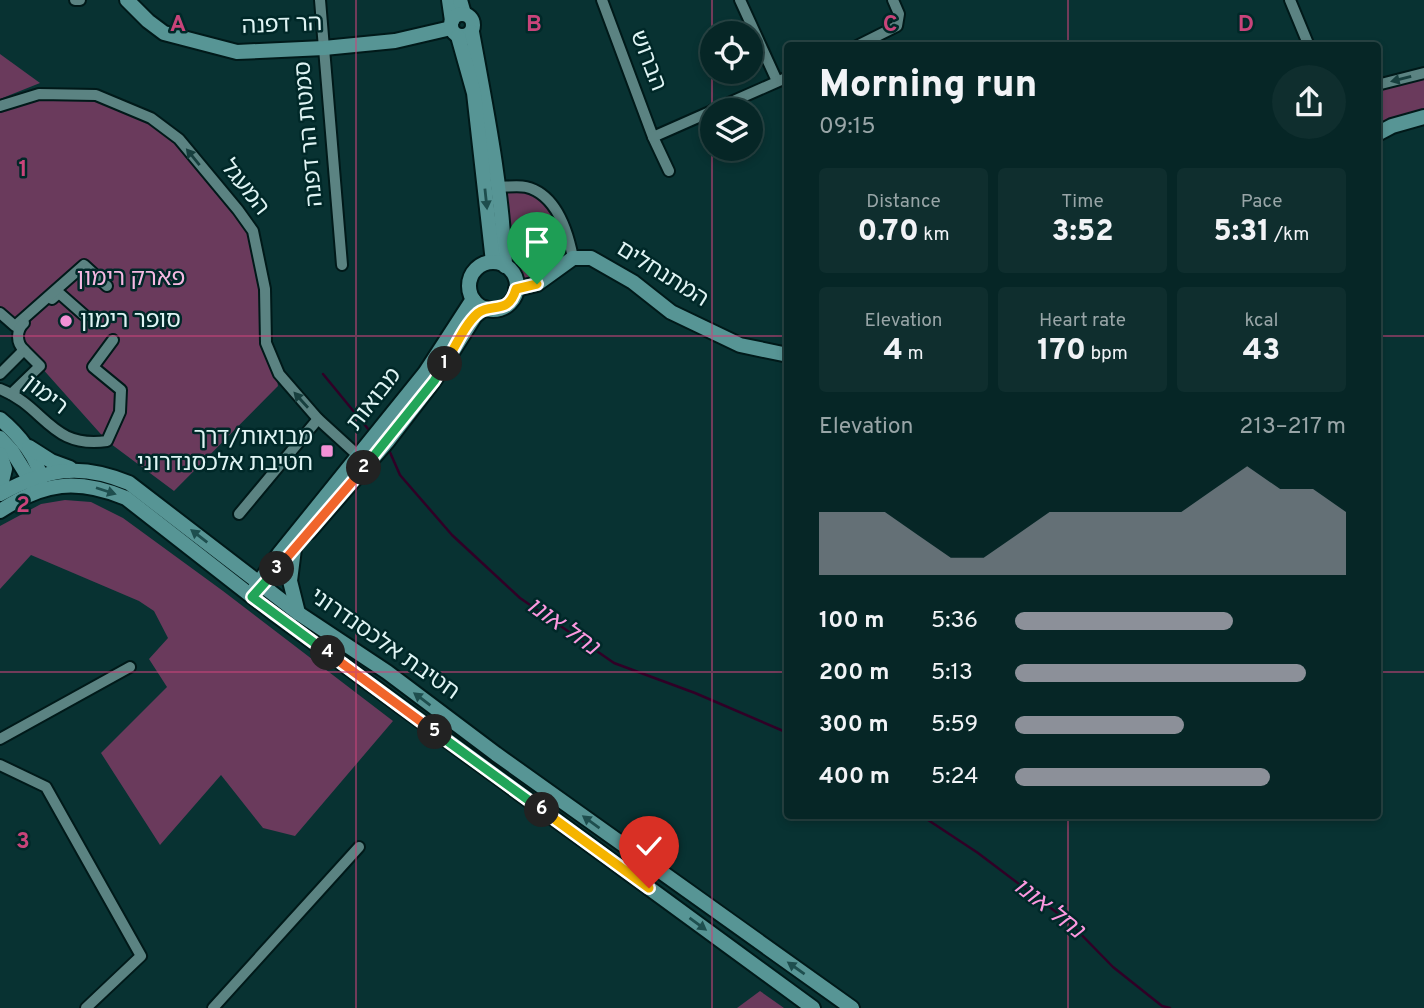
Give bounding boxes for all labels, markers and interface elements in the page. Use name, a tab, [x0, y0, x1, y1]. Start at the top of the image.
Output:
street label: הר דפנה	[241, 10, 323, 42]
text: A	[170, 11, 186, 40]
text: B	[526, 11, 542, 40]
text: C	[883, 11, 897, 40]
text: D	[1238, 11, 1254, 40]
map controls	[700, 21, 763, 161]
button: locate	[700, 21, 763, 84]
street label: הברוש	[622, 27, 672, 95]
street label: סמטת הר דפנה	[289, 60, 331, 208]
text: Morning run	[819, 62, 1037, 111]
button: share	[1272, 65, 1346, 139]
one-way arrow	[1389, 74, 1411, 85]
button: layers	[700, 98, 763, 161]
text: 09:15	[819, 113, 876, 142]
one-way arrow	[185, 148, 200, 166]
street label: המעגל	[213, 154, 275, 222]
text: 1	[18, 156, 28, 185]
one-way arrow	[481, 189, 492, 211]
text: Distance	[866, 190, 941, 214]
text: Time	[1061, 190, 1104, 214]
text: Pace	[1241, 190, 1282, 214]
pin	[507, 212, 567, 284]
text: 0.70	[857, 214, 919, 251]
text: 3:52	[1051, 214, 1114, 251]
text: 5:31	[1214, 214, 1269, 251]
icon: arrive	[518, 223, 556, 261]
text: km	[919, 223, 950, 247]
text: /km	[1269, 223, 1309, 247]
street label: המתנחלים	[611, 235, 713, 315]
park label: פארק רימון	[77, 265, 185, 294]
place label: סופר רימון	[80, 307, 181, 336]
text: Elevation	[864, 309, 943, 333]
text: Heart rate	[1039, 309, 1126, 333]
text: kcal	[1245, 309, 1278, 333]
marker: סופר רימון	[58, 313, 74, 329]
text: 4	[883, 333, 903, 370]
text: 170	[1037, 333, 1086, 370]
text: 43	[1243, 333, 1280, 370]
text: m	[903, 342, 924, 366]
text: bpm	[1086, 342, 1128, 366]
pin: 1	[428, 346, 462, 382]
text: 1	[441, 351, 448, 375]
street label: מבואות	[341, 363, 409, 437]
street label: רימון	[17, 370, 73, 422]
one-way arrow	[293, 391, 309, 409]
text: Elevation	[819, 413, 914, 442]
text: 213–217 m	[1239, 413, 1346, 442]
place label: מבואות/דרך חטיבת אלכסנדרוני	[137, 424, 313, 479]
marker: מבואות/דרך חטיבת אלכסנדרוני	[319, 443, 335, 459]
pin: 2	[346, 450, 382, 486]
text: 2	[358, 455, 369, 479]
one-way arrow	[95, 486, 116, 497]
text: 2	[16, 492, 30, 521]
one-way arrow	[190, 528, 208, 543]
pin: 3	[260, 552, 294, 586]
text: 3	[271, 556, 282, 580]
street label: חטיבת אלכסנדרוני	[304, 583, 464, 707]
water label: נחל אונו	[520, 591, 606, 664]
text: 100 m	[819, 607, 884, 636]
text: 5:36	[931, 607, 978, 636]
pin: 4	[310, 636, 346, 670]
text: 4	[321, 640, 334, 664]
text: 200 m	[819, 659, 889, 688]
text: 5:13	[931, 659, 973, 688]
one-way arrow	[413, 692, 431, 706]
text: 300 m	[819, 711, 889, 740]
text: 5:59	[931, 711, 978, 740]
pin: 5	[418, 714, 452, 750]
text: 5	[429, 719, 440, 743]
text: 400 m	[819, 763, 890, 792]
text: 5:24	[931, 763, 979, 792]
pin: 6	[524, 792, 560, 828]
text: 6	[536, 797, 547, 821]
one-way arrow	[582, 815, 600, 829]
pin	[619, 816, 679, 888]
icon: check	[630, 827, 668, 865]
text: 3	[16, 828, 30, 857]
water label: נחל אונו	[1007, 872, 1091, 947]
one-way arrow	[689, 917, 707, 931]
one-way arrow	[787, 962, 805, 976]

